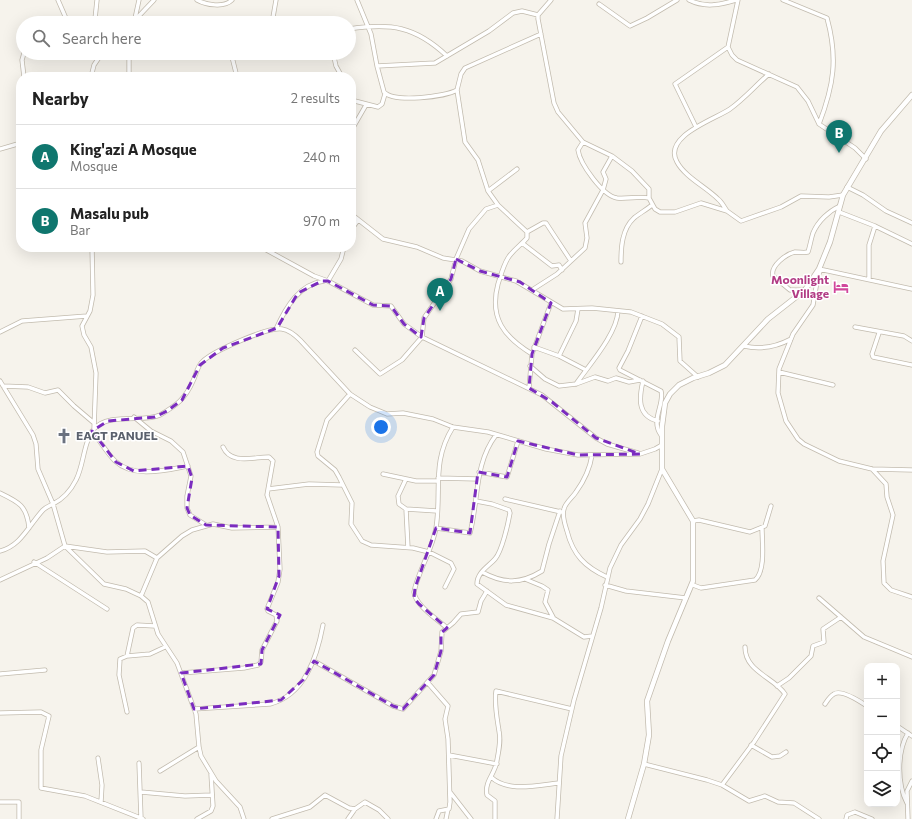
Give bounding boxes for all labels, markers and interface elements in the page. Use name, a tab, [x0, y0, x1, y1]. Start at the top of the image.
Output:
search box	[16, 16, 356, 60]
icon: search	[30, 27, 52, 49]
text: Search here	[62, 29, 141, 47]
text: Nearby	[32, 88, 89, 109]
text: 2 results	[291, 90, 340, 106]
pin: B	[826, 120, 852, 153]
text: King'azi A Mosque	[70, 140, 197, 158]
text: A	[40, 149, 50, 165]
text: 240 m	[303, 149, 340, 165]
text: Mosque	[70, 158, 118, 174]
text: Masalu pub	[70, 204, 149, 222]
text: B	[41, 213, 49, 229]
text: 970 m	[303, 213, 340, 229]
text: Bar	[70, 222, 90, 238]
place label: Moonlight Village	[771, 272, 829, 300]
pin: A	[427, 278, 453, 311]
hotel icon: Moonlight Village	[832, 278, 850, 296]
your location	[371, 417, 391, 437]
church icon: EAGT PANUEL	[55, 427, 73, 445]
place label: EAGT PANUEL	[76, 428, 158, 442]
map controls	[864, 663, 900, 807]
button: +	[864, 663, 900, 699]
button: −	[864, 699, 900, 735]
button: locate	[864, 735, 900, 771]
button: layers	[864, 771, 900, 807]

